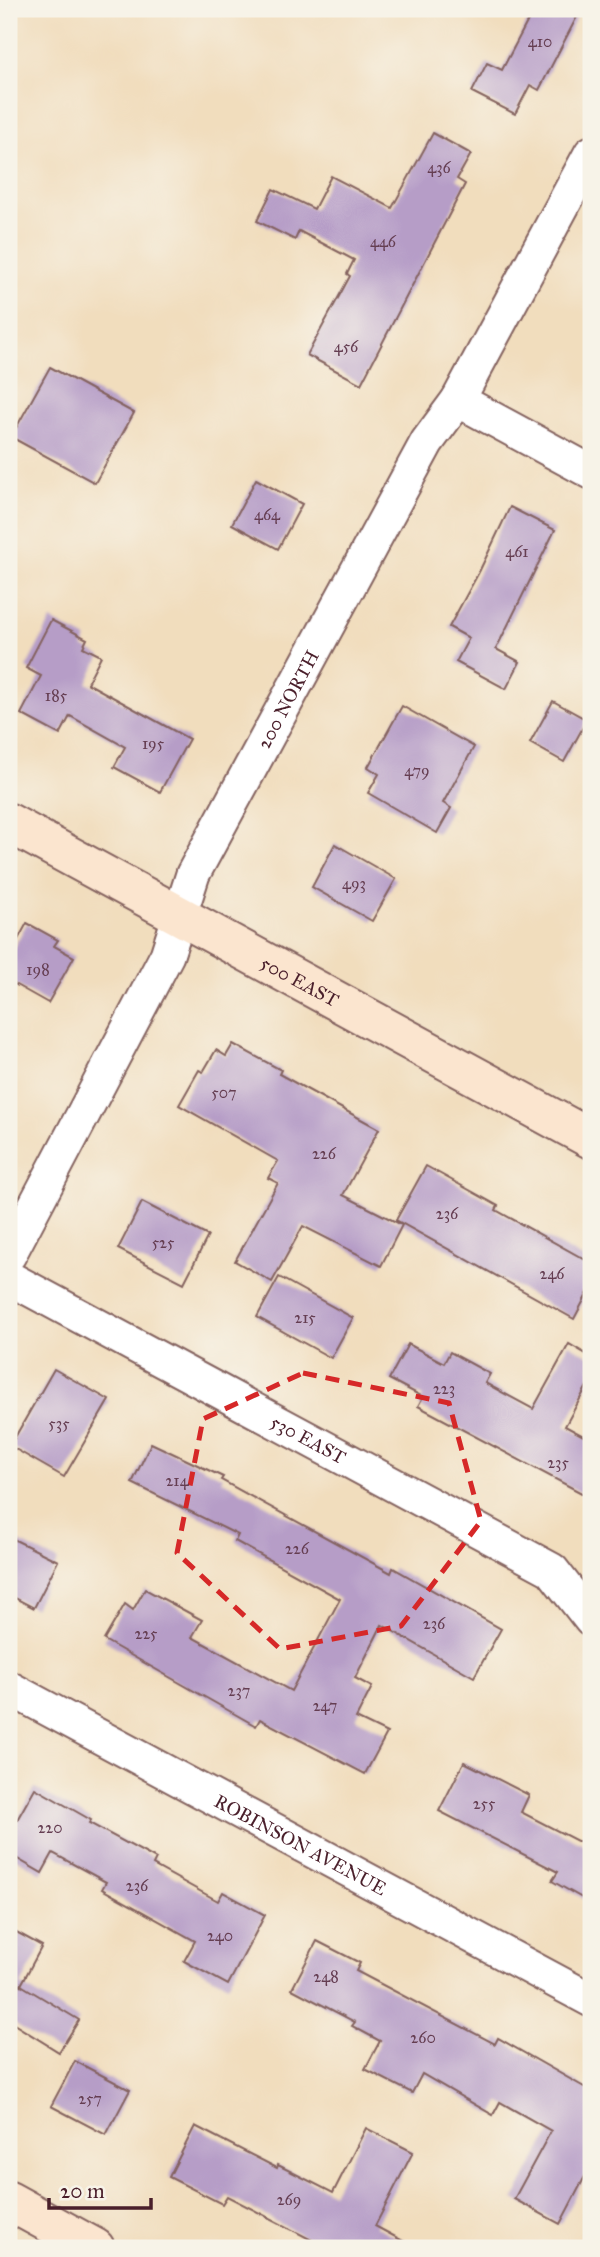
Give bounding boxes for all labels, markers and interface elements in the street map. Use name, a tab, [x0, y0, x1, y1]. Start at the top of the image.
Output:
house number: 410	[528, 32, 552, 51]
house number: 436	[427, 158, 452, 177]
house number: 446	[370, 232, 397, 251]
house number: 456	[334, 337, 359, 356]
house number: 464	[254, 505, 281, 524]
house number: 461	[505, 542, 529, 561]
street label: 200 NORTH	[252, 646, 324, 753]
house number: 185	[45, 686, 68, 705]
house number: 195	[142, 734, 165, 753]
house number: 479	[404, 761, 430, 780]
house number: 493	[342, 874, 366, 893]
street label: 500 EAST	[257, 951, 343, 1012]
house number: 198	[26, 960, 50, 979]
house number: 507	[211, 1083, 237, 1102]
house number: 226	[312, 1144, 337, 1163]
house number: 236	[436, 1204, 459, 1223]
house number: 525	[152, 1233, 175, 1252]
house number: 246	[539, 1264, 565, 1283]
house number: 215	[294, 1308, 316, 1327]
house number: 223	[433, 1379, 455, 1398]
street label: 530 EAST	[267, 1410, 350, 1469]
house number: 535	[48, 1414, 70, 1433]
house number: 235	[547, 1453, 569, 1472]
house number: 214	[165, 1471, 190, 1490]
house number: 226	[285, 1539, 310, 1558]
house number: 236	[423, 1614, 446, 1633]
house number: 225	[134, 1624, 158, 1643]
house number: 237	[228, 1681, 250, 1700]
house number: 247	[313, 1696, 337, 1715]
street label: ROBINSON AVENUE	[210, 1789, 391, 1901]
house number: 255	[473, 1794, 496, 1813]
house number: 220	[37, 1818, 63, 1837]
house number: 236	[126, 1876, 149, 1895]
house number: 240	[207, 1926, 233, 1945]
house number: 248	[313, 1967, 339, 1986]
house number: 260	[410, 2028, 436, 2047]
house number: 257	[78, 2089, 102, 2108]
scale bar	[49, 2166, 150, 2210]
text: 20 m	[60, 2178, 105, 2204]
house number: 269	[277, 2190, 301, 2209]

